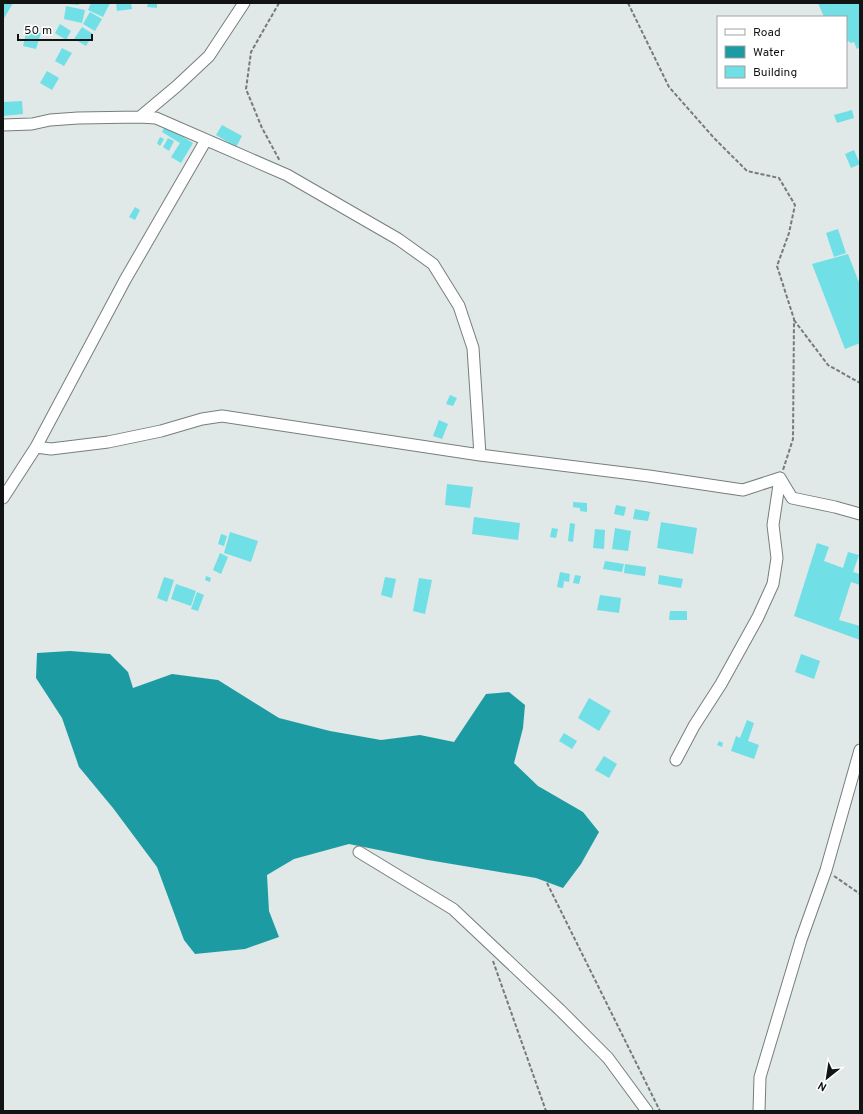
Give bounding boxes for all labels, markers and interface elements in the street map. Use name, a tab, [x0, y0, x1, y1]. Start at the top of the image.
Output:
scale bar	[18, 16, 92, 42]
legend	[717, 16, 847, 88]
text: 50 m	[24, 23, 52, 39]
text: Road	[753, 25, 781, 41]
text: Water	[753, 45, 785, 61]
text: Building	[753, 65, 797, 81]
north arrow	[807, 1058, 847, 1098]
text: N	[816, 1078, 829, 1094]

